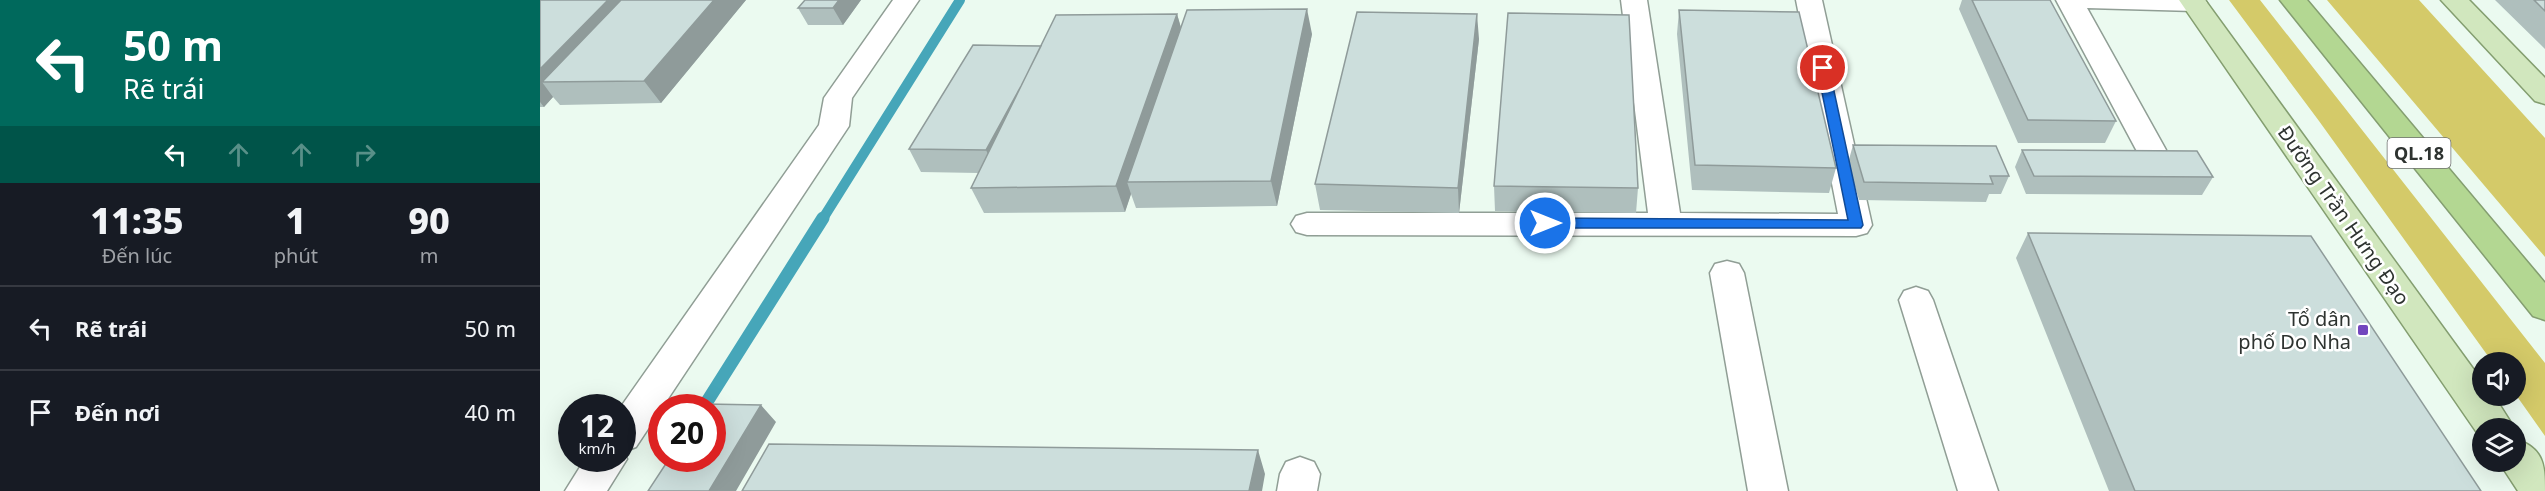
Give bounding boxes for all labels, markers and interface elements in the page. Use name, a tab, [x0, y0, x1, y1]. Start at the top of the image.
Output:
text: 50 m	[123, 16, 223, 73]
icon: left	[24, 24, 102, 102]
pin	[1797, 42, 1848, 93]
icon: arrive	[1806, 51, 1839, 84]
text: Rẽ trái	[123, 70, 205, 107]
street label: Đường Trần Hưng Đạo	[2272, 120, 2416, 310]
icon: left	[159, 138, 192, 171]
icon: ahead	[222, 138, 255, 171]
icon: ahead	[285, 138, 318, 171]
icon: right	[348, 138, 381, 171]
road number: QL.18	[2388, 138, 2450, 168]
position arrow	[1513, 191, 1577, 255]
text: 11:35	[90, 196, 184, 245]
text: 1	[286, 196, 306, 245]
text: 90	[408, 196, 450, 245]
text: Đến lúc	[102, 242, 172, 269]
text: phút	[274, 242, 318, 269]
text: m	[420, 242, 438, 269]
place label: Tổ dân phố Do Nha	[2238, 305, 2351, 355]
icon: left	[24, 312, 57, 345]
text: Rẽ trái	[75, 313, 147, 343]
text: 50 m	[465, 313, 516, 343]
marker: Tổ dân phố Do Nha	[2356, 323, 2370, 337]
map controls	[2472, 352, 2526, 472]
button: sound	[2472, 352, 2526, 406]
speed limit sign: 20	[648, 394, 726, 472]
icon: arrive	[24, 396, 57, 429]
text: Đến nơi	[75, 397, 160, 427]
text: 40 m	[465, 397, 516, 427]
text: 12	[580, 405, 614, 446]
button: layers	[2472, 418, 2526, 472]
text: km/h	[579, 438, 615, 458]

